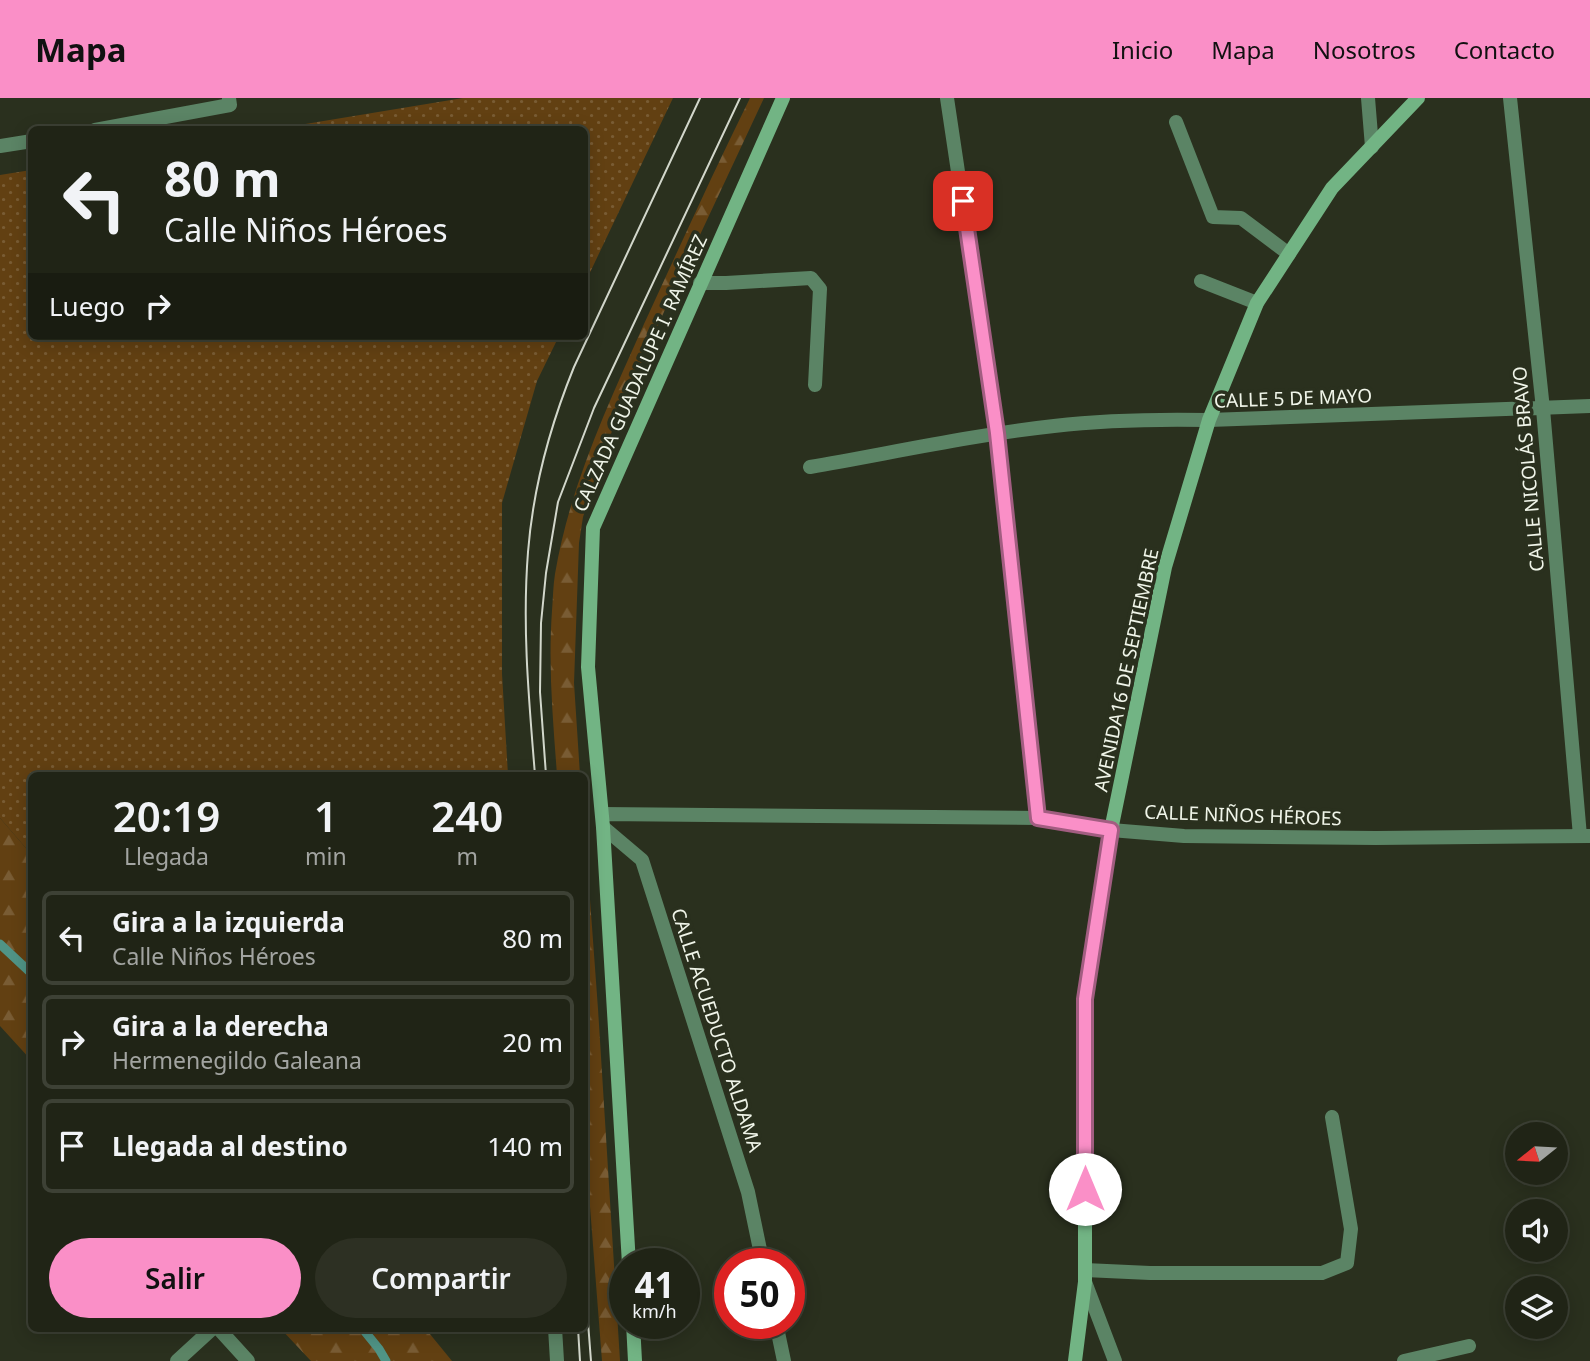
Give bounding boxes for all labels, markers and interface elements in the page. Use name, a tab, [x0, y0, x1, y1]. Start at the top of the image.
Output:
text: Mapa	[35, 27, 127, 72]
text: Inicio	[1112, 33, 1173, 66]
text: Mapa	[1211, 33, 1275, 66]
text: Nosotros	[1313, 33, 1416, 66]
text: Contacto	[1454, 33, 1555, 66]
text: 80 m	[164, 145, 281, 211]
icon: left	[49, 154, 140, 245]
pin	[933, 171, 993, 231]
icon: arrive	[944, 182, 982, 220]
text: Calle Niños Héroes	[164, 208, 448, 251]
street label: CALZADA GUADALUPE I. RAMÍREZ	[567, 230, 713, 516]
icon: right	[139, 287, 177, 325]
text: Luego	[49, 288, 125, 324]
street label: CALLE NICOLÁS BRAVO	[1506, 365, 1550, 573]
street label: CALLE 5 DE MAYO	[1213, 382, 1373, 414]
street label: AVENIDA16 DE SEPTIEMBRE	[1088, 546, 1164, 794]
text: 20:19	[113, 787, 220, 844]
text: 1	[314, 787, 338, 844]
text: 240	[431, 787, 503, 844]
street label: CALLE NIÑOS HÉROES	[1144, 799, 1342, 831]
text: Llegada	[124, 840, 209, 872]
text: min	[305, 840, 347, 872]
text: m	[457, 840, 478, 872]
text: Gira a la izquierda	[112, 904, 345, 940]
street label: CALLE ACUEDUCTO ALDAMA	[665, 905, 769, 1156]
icon: left	[53, 919, 91, 957]
text: 80 m	[502, 920, 563, 956]
text: Calle Niños Héroes	[112, 940, 316, 972]
text: Gira a la derecha	[112, 1008, 329, 1044]
icon: right	[53, 1023, 91, 1061]
text: 20 m	[502, 1024, 563, 1060]
text: Hermenegildo Galeana	[112, 1044, 362, 1076]
north arrow	[1505, 1122, 1568, 1185]
map controls	[1505, 1122, 1568, 1339]
icon: arrive	[53, 1127, 91, 1165]
text: Llegada al destino	[112, 1128, 348, 1164]
text: 140 m	[487, 1128, 563, 1164]
position arrow	[1048, 1152, 1122, 1226]
button: sound	[1505, 1199, 1568, 1262]
button: Salir	[49, 1238, 301, 1318]
button: Compartir	[315, 1238, 567, 1318]
speed limit sign: 50	[714, 1248, 805, 1339]
text: 41	[634, 1261, 675, 1308]
button: layers	[1505, 1276, 1568, 1339]
text: km/h	[632, 1299, 677, 1323]

